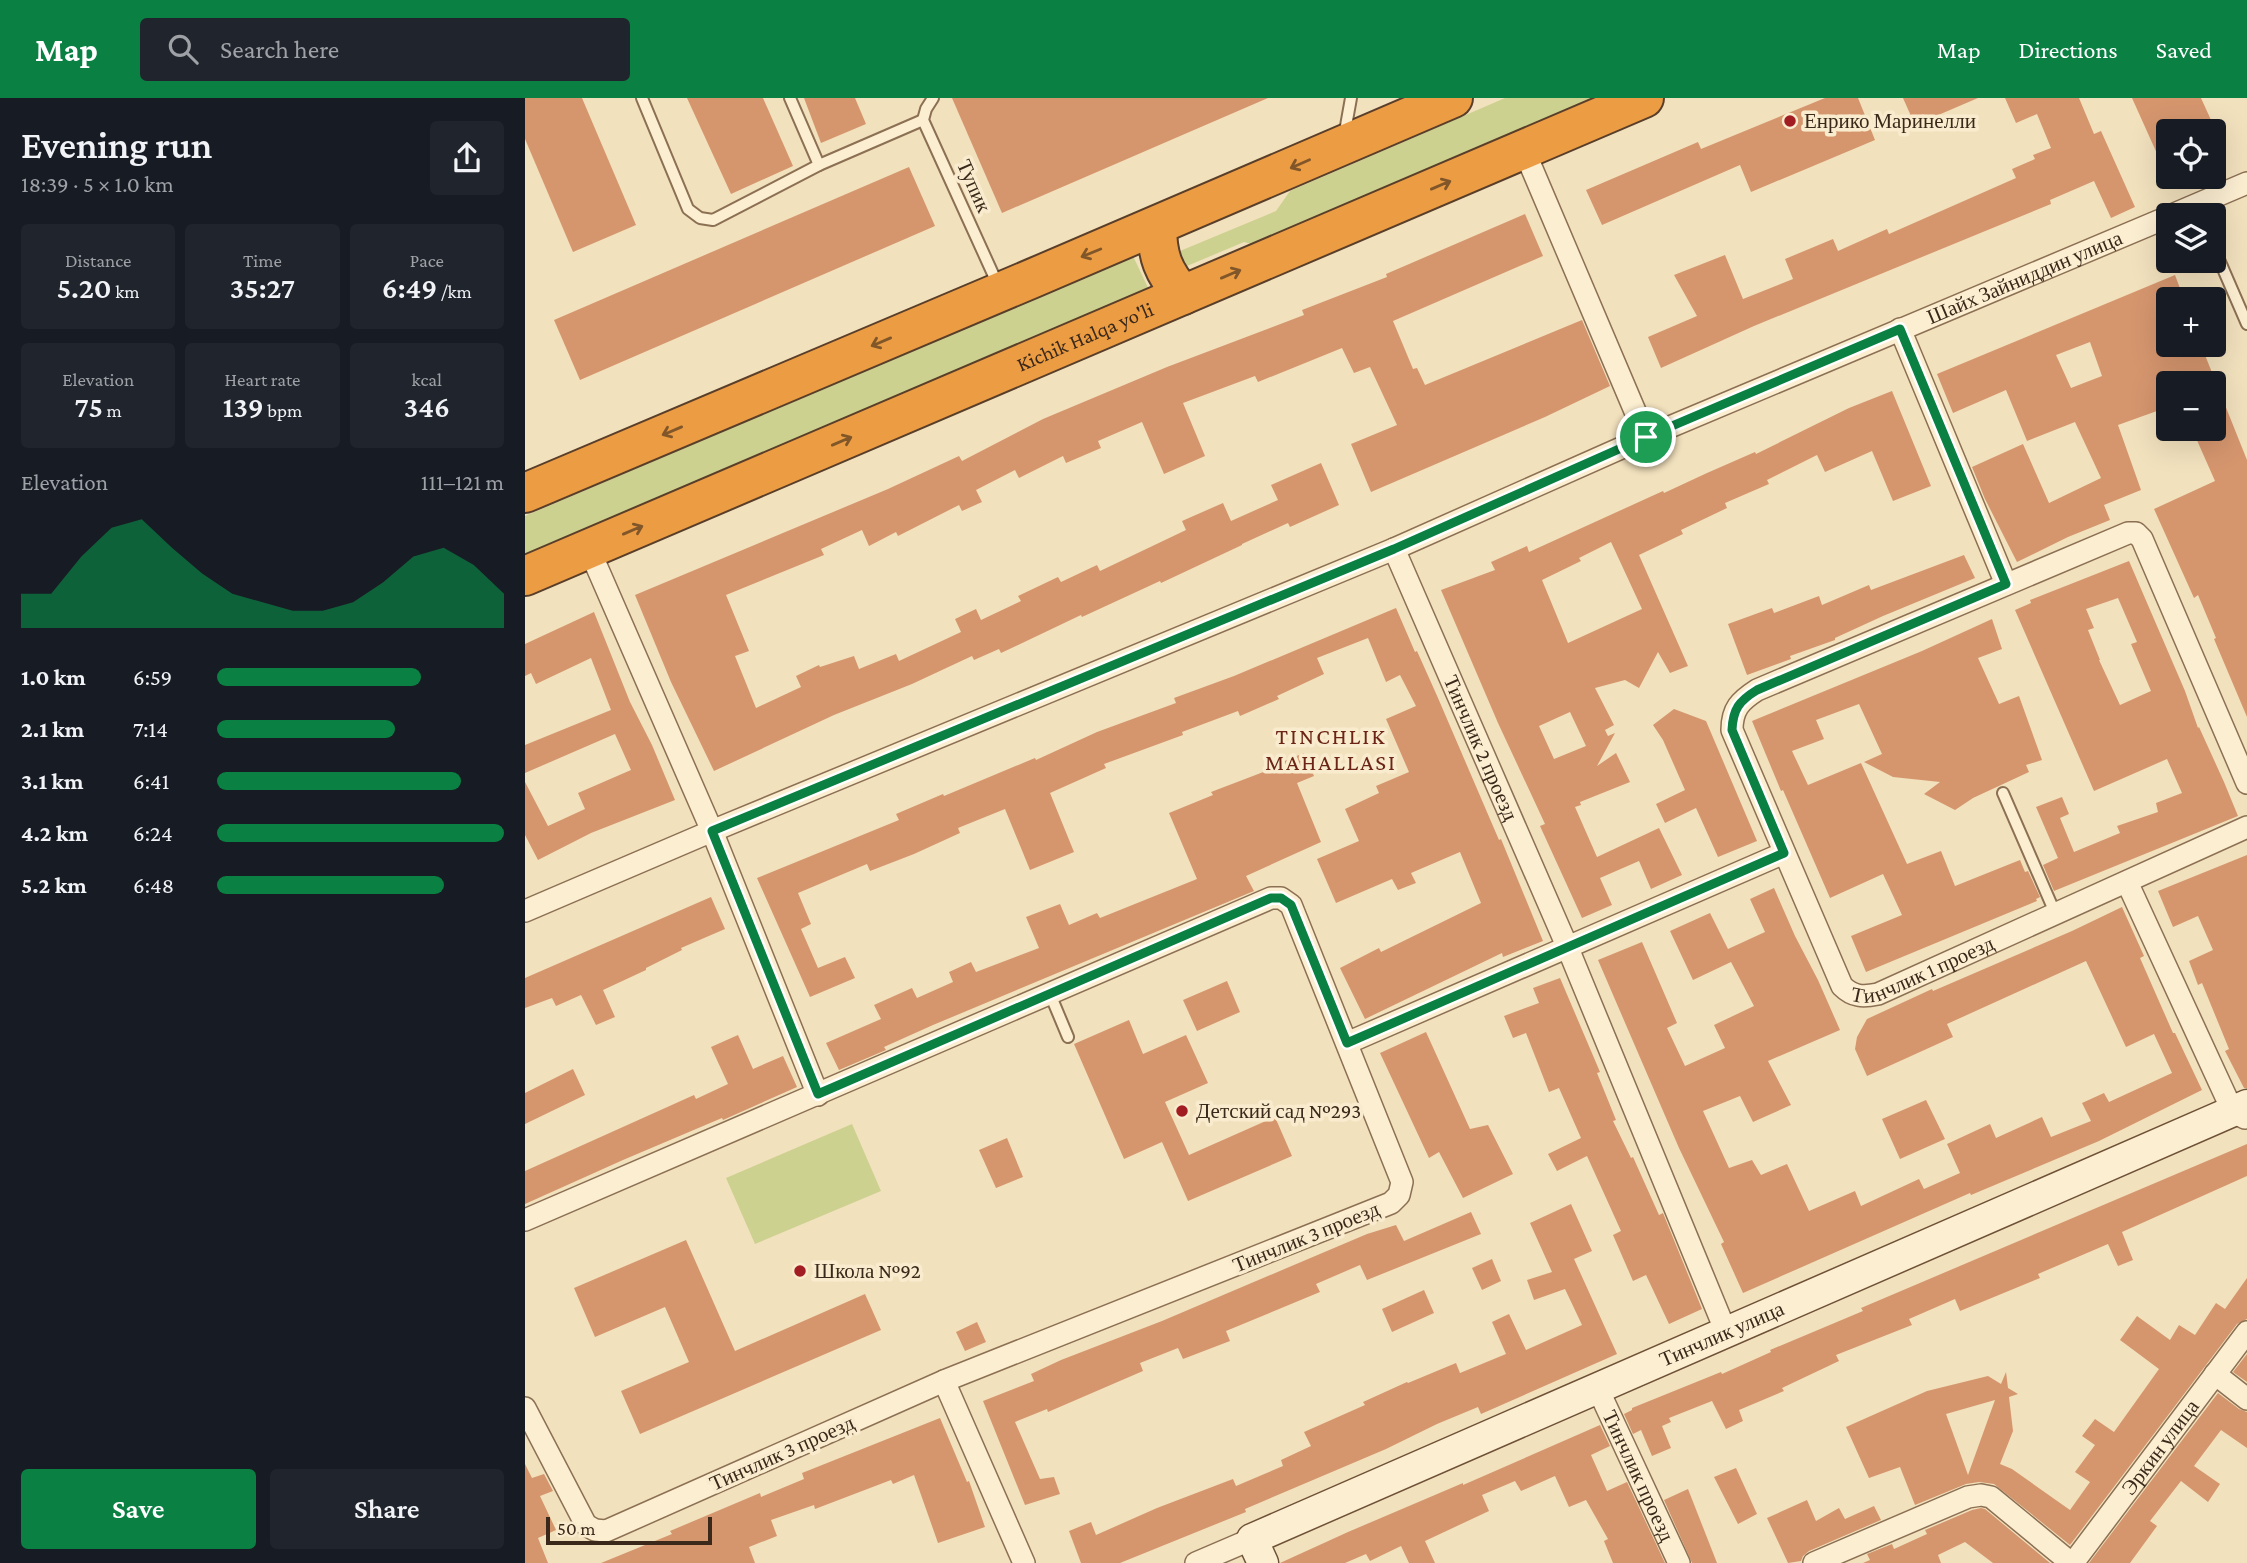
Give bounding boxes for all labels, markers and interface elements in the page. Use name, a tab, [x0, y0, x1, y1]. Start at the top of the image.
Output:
search box	[140, 18, 630, 81]
icon: search	[164, 30, 202, 68]
text: Map	[35, 31, 98, 68]
text: Search here	[220, 35, 339, 64]
text: Map	[1937, 36, 1981, 63]
text: Directions	[2019, 36, 2118, 63]
text: Saved	[2156, 36, 2212, 63]
place label: Енрико Маринелли	[1804, 109, 1976, 133]
marker: Енрико Маринелли	[1782, 113, 1798, 129]
map controls	[2156, 119, 2226, 441]
button: locate	[2156, 119, 2226, 189]
button: share	[430, 121, 504, 195]
text: Evening run	[21, 124, 212, 166]
street label: Тупик	[952, 156, 996, 217]
one-way arrow	[1290, 159, 1311, 172]
text: 18:39 · 5 × 1.0 km	[21, 171, 174, 197]
one-way arrow	[1429, 178, 1451, 191]
button: layers	[2156, 203, 2226, 273]
street label: Шайх Зайниддин улица	[1923, 225, 2126, 329]
one-way arrow	[1081, 248, 1102, 261]
text: Distance	[65, 250, 131, 271]
text: Time	[243, 250, 282, 271]
text: Pace	[410, 250, 444, 271]
one-way arrow	[1220, 267, 1242, 280]
text: 5.20	[57, 271, 112, 304]
text: 35:27	[230, 271, 295, 304]
text: 6:49	[382, 271, 437, 304]
text: km	[112, 281, 139, 302]
text: /km	[437, 281, 472, 302]
button: +	[2156, 287, 2226, 357]
street label: Kichik Halqa yo'li	[1013, 297, 1157, 377]
one-way arrow	[871, 336, 892, 349]
text: Elevation	[62, 369, 134, 390]
text: Heart rate	[225, 369, 300, 390]
text: kcal	[412, 369, 442, 390]
button: −	[2156, 371, 2226, 441]
text: 75	[75, 390, 103, 423]
text: 139	[223, 390, 264, 423]
text: 346	[404, 390, 450, 423]
text: m	[103, 400, 122, 421]
text: bpm	[264, 400, 302, 421]
pin	[1616, 407, 1676, 467]
icon: arrive	[1627, 418, 1665, 456]
one-way arrow	[662, 425, 683, 438]
one-way arrow	[831, 434, 852, 447]
text: Elevation	[21, 469, 108, 495]
text: 111–121 m	[421, 469, 504, 495]
one-way arrow	[622, 523, 643, 536]
text: 1.0 km	[21, 664, 86, 690]
text: 6:59	[133, 664, 172, 690]
street label: Тинчлик 2 проезд	[1439, 672, 1523, 824]
text: 2.1 km	[21, 716, 84, 742]
text: 7:14	[133, 716, 168, 742]
district label: TINCHLIK MAHALLASI	[1265, 723, 1397, 775]
text: 3.1 km	[21, 768, 84, 794]
text: 6:41	[133, 768, 169, 794]
text: 4.2 km	[21, 820, 88, 846]
text: 6:24	[133, 820, 173, 846]
text: 5.2 km	[21, 872, 87, 898]
text: 6:48	[133, 872, 174, 898]
street label: Тинчлик 1 проезд	[1849, 931, 1998, 1008]
place label: Детский сад №293	[1196, 1099, 1361, 1123]
marker: Детский сад №293	[1174, 1103, 1190, 1119]
street label: Тинчлик 3 проезд	[1229, 1197, 1383, 1277]
place label: Школа №92	[814, 1259, 921, 1283]
marker: Школа №92	[792, 1263, 808, 1279]
street label: Тинчлик улица	[1656, 1296, 1788, 1372]
street label: Эркин улица	[2117, 1394, 2204, 1499]
street label: Тинчлик проезд	[1598, 1406, 1679, 1546]
street label: Тинчлик 3 проезд	[706, 1410, 858, 1496]
button: Save	[21, 1469, 256, 1549]
button: Share	[270, 1469, 504, 1549]
scale bar	[546, 1514, 712, 1546]
text: 50 m	[557, 1518, 596, 1539]

